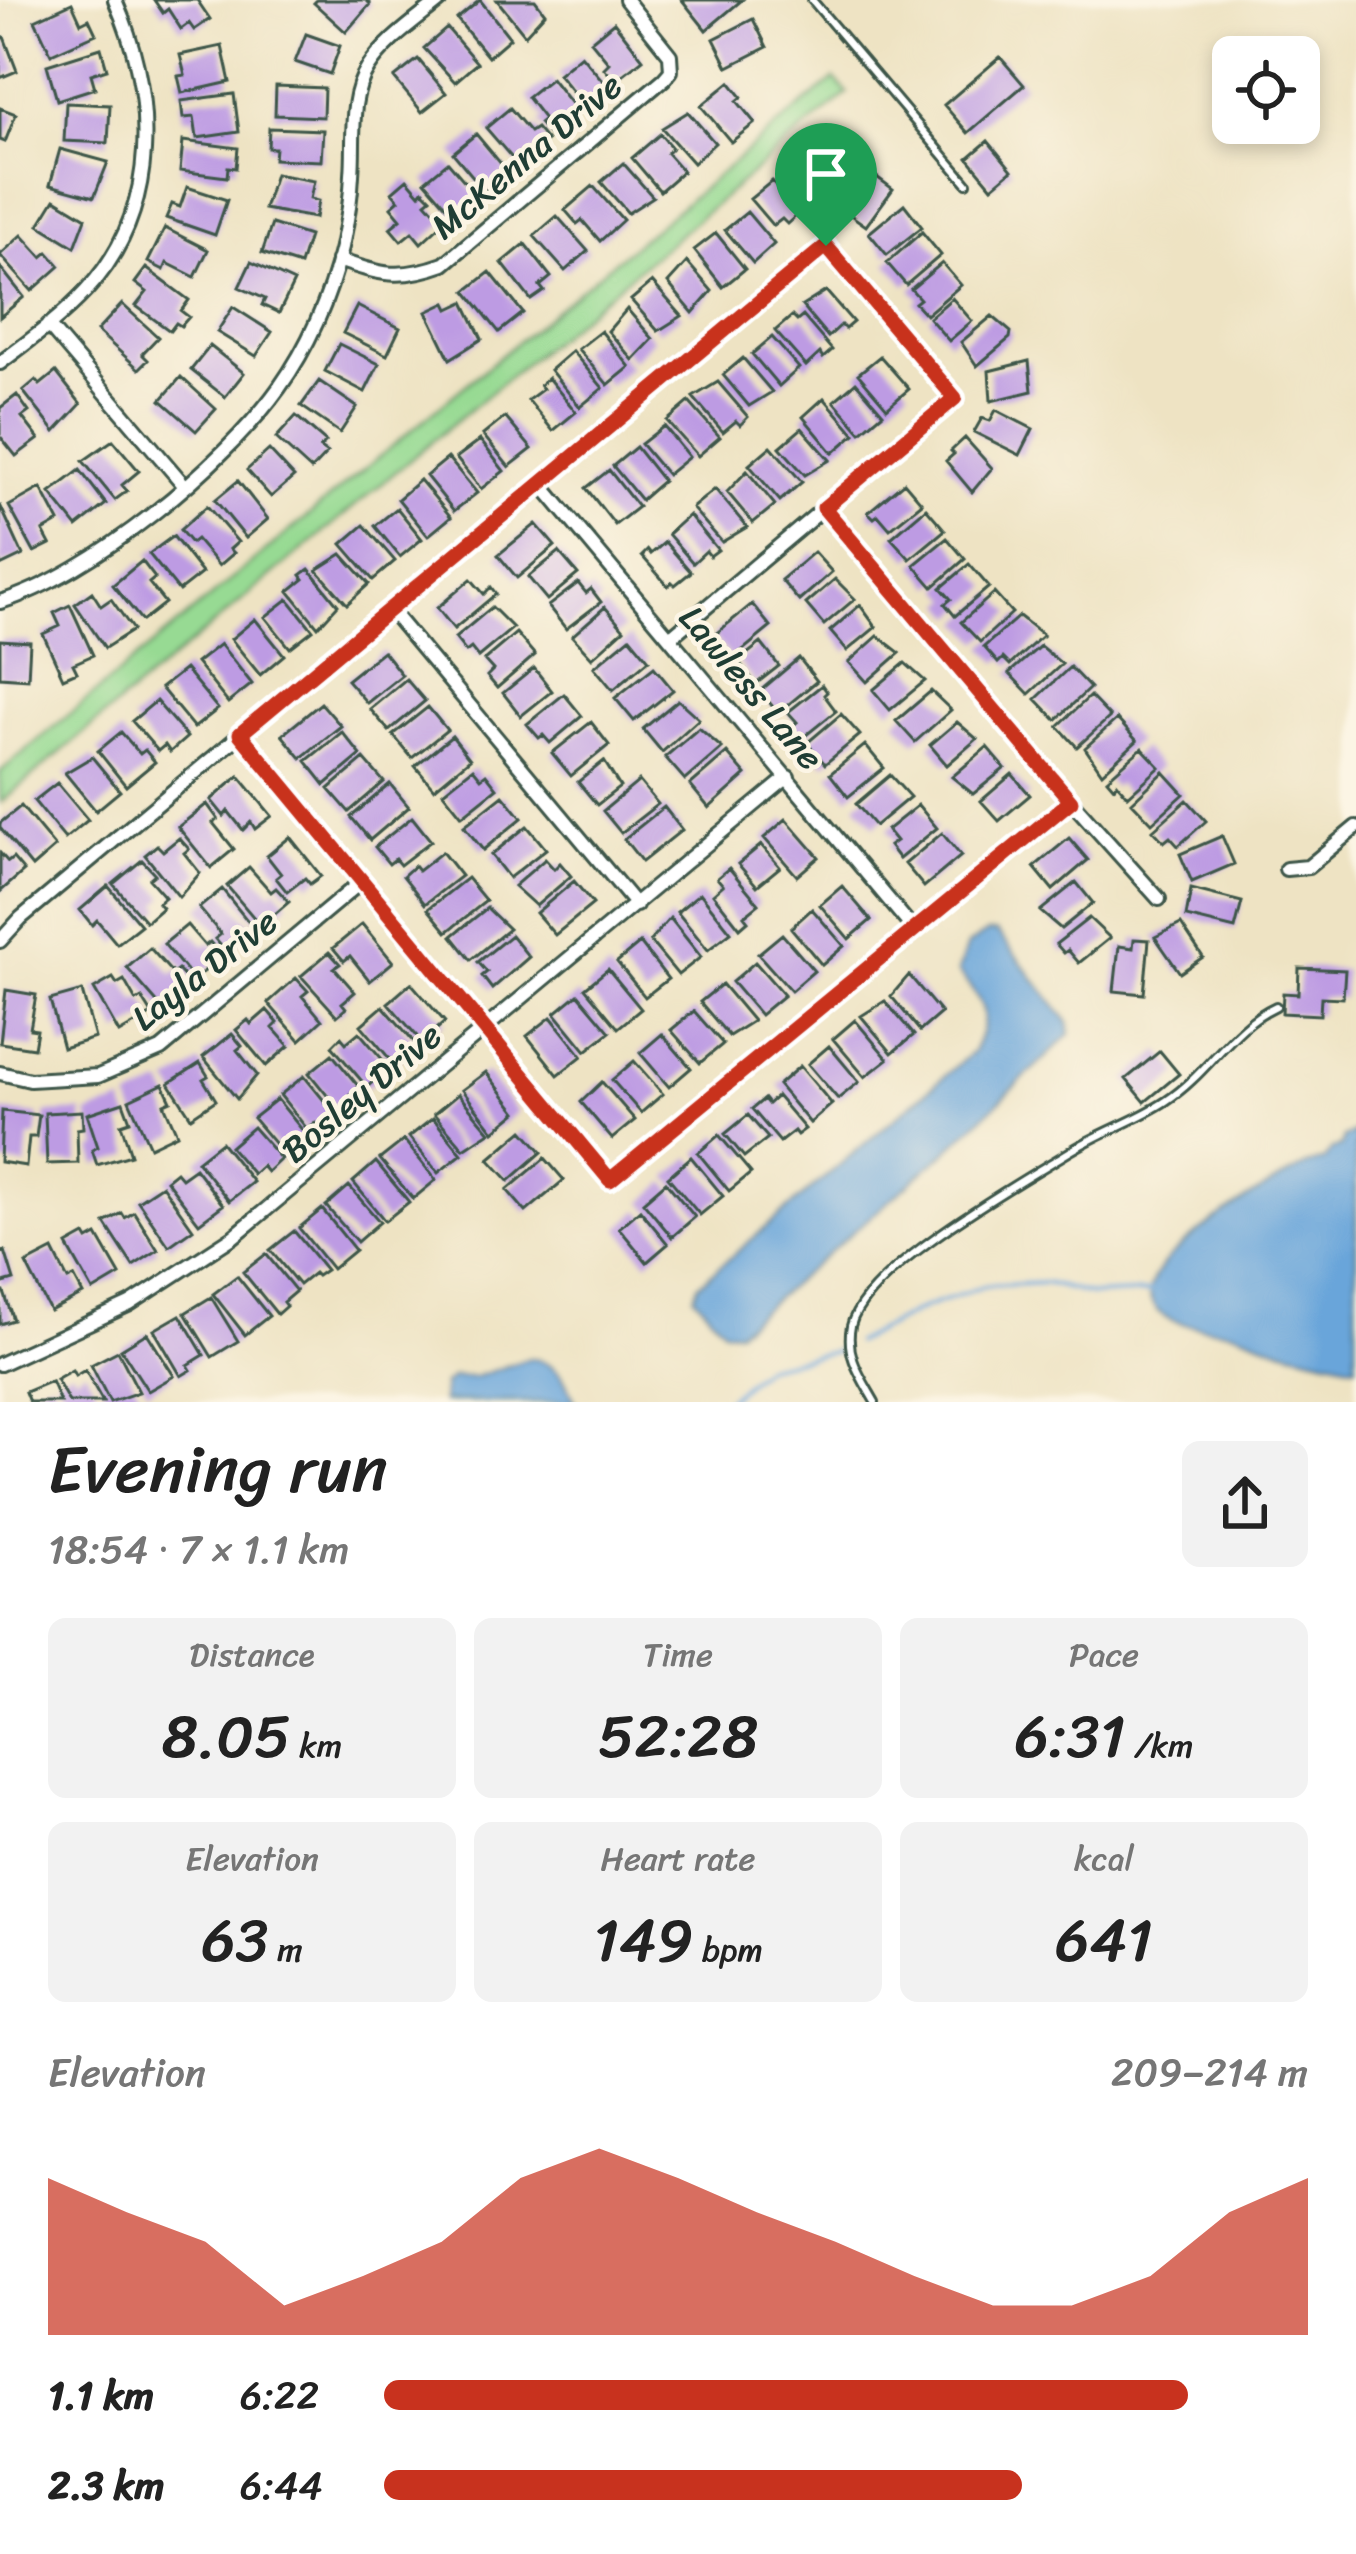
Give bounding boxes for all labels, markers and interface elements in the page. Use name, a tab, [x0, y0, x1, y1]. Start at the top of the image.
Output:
map controls	[1212, 36, 1320, 144]
button: locate	[1212, 36, 1320, 144]
street label: McKenna Drive	[416, 56, 637, 256]
pin	[775, 123, 877, 246]
icon: arrive	[793, 141, 859, 207]
street label: Lawless Lane	[662, 590, 841, 785]
street label: Layla Drive	[117, 891, 292, 1048]
street label: Bosley Drive	[266, 1005, 457, 1180]
text: Evening run	[48, 1411, 388, 1528]
button: share	[1182, 1441, 1308, 1567]
text: 18:54 · 7 × 1.1 km	[48, 1515, 349, 1584]
text: Distance	[189, 1626, 315, 1684]
text: Time	[643, 1626, 713, 1684]
text: Pace	[1069, 1626, 1139, 1684]
text: 8.05	[162, 1684, 291, 1790]
text: 52:28	[598, 1684, 758, 1790]
text: 6:31	[1015, 1684, 1126, 1790]
text: km	[291, 1717, 342, 1775]
text: /km	[1126, 1717, 1193, 1775]
text: Elevation	[185, 1830, 319, 1888]
text: Heart rate	[601, 1830, 755, 1888]
text: kcal	[1074, 1830, 1134, 1888]
text: 63	[202, 1888, 269, 1994]
text: 149	[593, 1888, 693, 1994]
text: 641	[1055, 1888, 1153, 1994]
text: m	[269, 1921, 302, 1979]
text: bpm	[693, 1921, 763, 1979]
text: Elevation	[48, 2038, 206, 2107]
text: 209–214 m	[1111, 2038, 1308, 2107]
text: 1.1 km	[48, 2361, 154, 2430]
text: 6:22	[240, 2361, 319, 2430]
text: 2.3 km	[48, 2451, 165, 2520]
text: 6:44	[240, 2451, 323, 2520]

